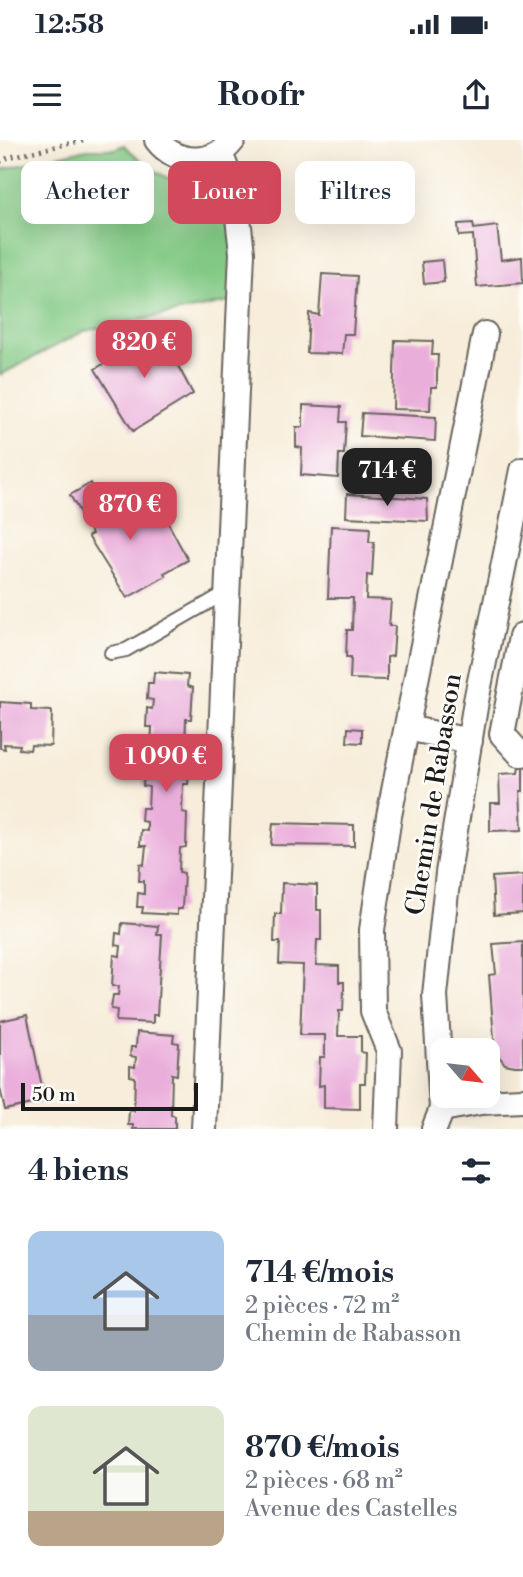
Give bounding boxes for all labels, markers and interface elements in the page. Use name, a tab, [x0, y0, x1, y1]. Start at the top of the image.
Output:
text: 12:58	[35, 9, 104, 41]
text: Roofr	[218, 75, 305, 115]
icon: menu	[28, 76, 66, 114]
icon: share	[457, 76, 495, 114]
chip: Acheter	[21, 161, 154, 224]
chip: Louer	[168, 161, 281, 224]
chip: Filtres	[295, 161, 415, 224]
pin: 820 €	[95, 320, 193, 380]
text: 820 €	[112, 329, 176, 357]
pin: 714 €	[338, 448, 436, 508]
text: 714 €	[358, 457, 416, 485]
pin: 870 €	[81, 482, 179, 542]
text: 870 €	[99, 491, 161, 519]
street label: Chemin de Rabasson	[399, 671, 469, 917]
pin: 1 090 €	[101, 734, 231, 794]
text: 1 090 €	[125, 743, 207, 771]
north arrow	[430, 1038, 500, 1108]
map controls	[430, 1038, 500, 1108]
scale bar	[21, 1080, 198, 1112]
text: 50 m	[32, 1083, 76, 1107]
text: 4 biens	[28, 1152, 129, 1190]
icon: filters	[457, 1152, 495, 1190]
text: 714 €/mois	[245, 1254, 394, 1292]
icon: home	[84, 1259, 168, 1343]
text: 2 pièces · 72 m²	[245, 1292, 399, 1320]
text: Chemin de Rabasson	[245, 1320, 461, 1348]
text: 870 €/mois	[245, 1429, 400, 1467]
icon: home	[84, 1434, 168, 1518]
text: 2 pièces · 68 m²	[245, 1467, 403, 1495]
text: Avenue des Castelles	[245, 1495, 458, 1523]

